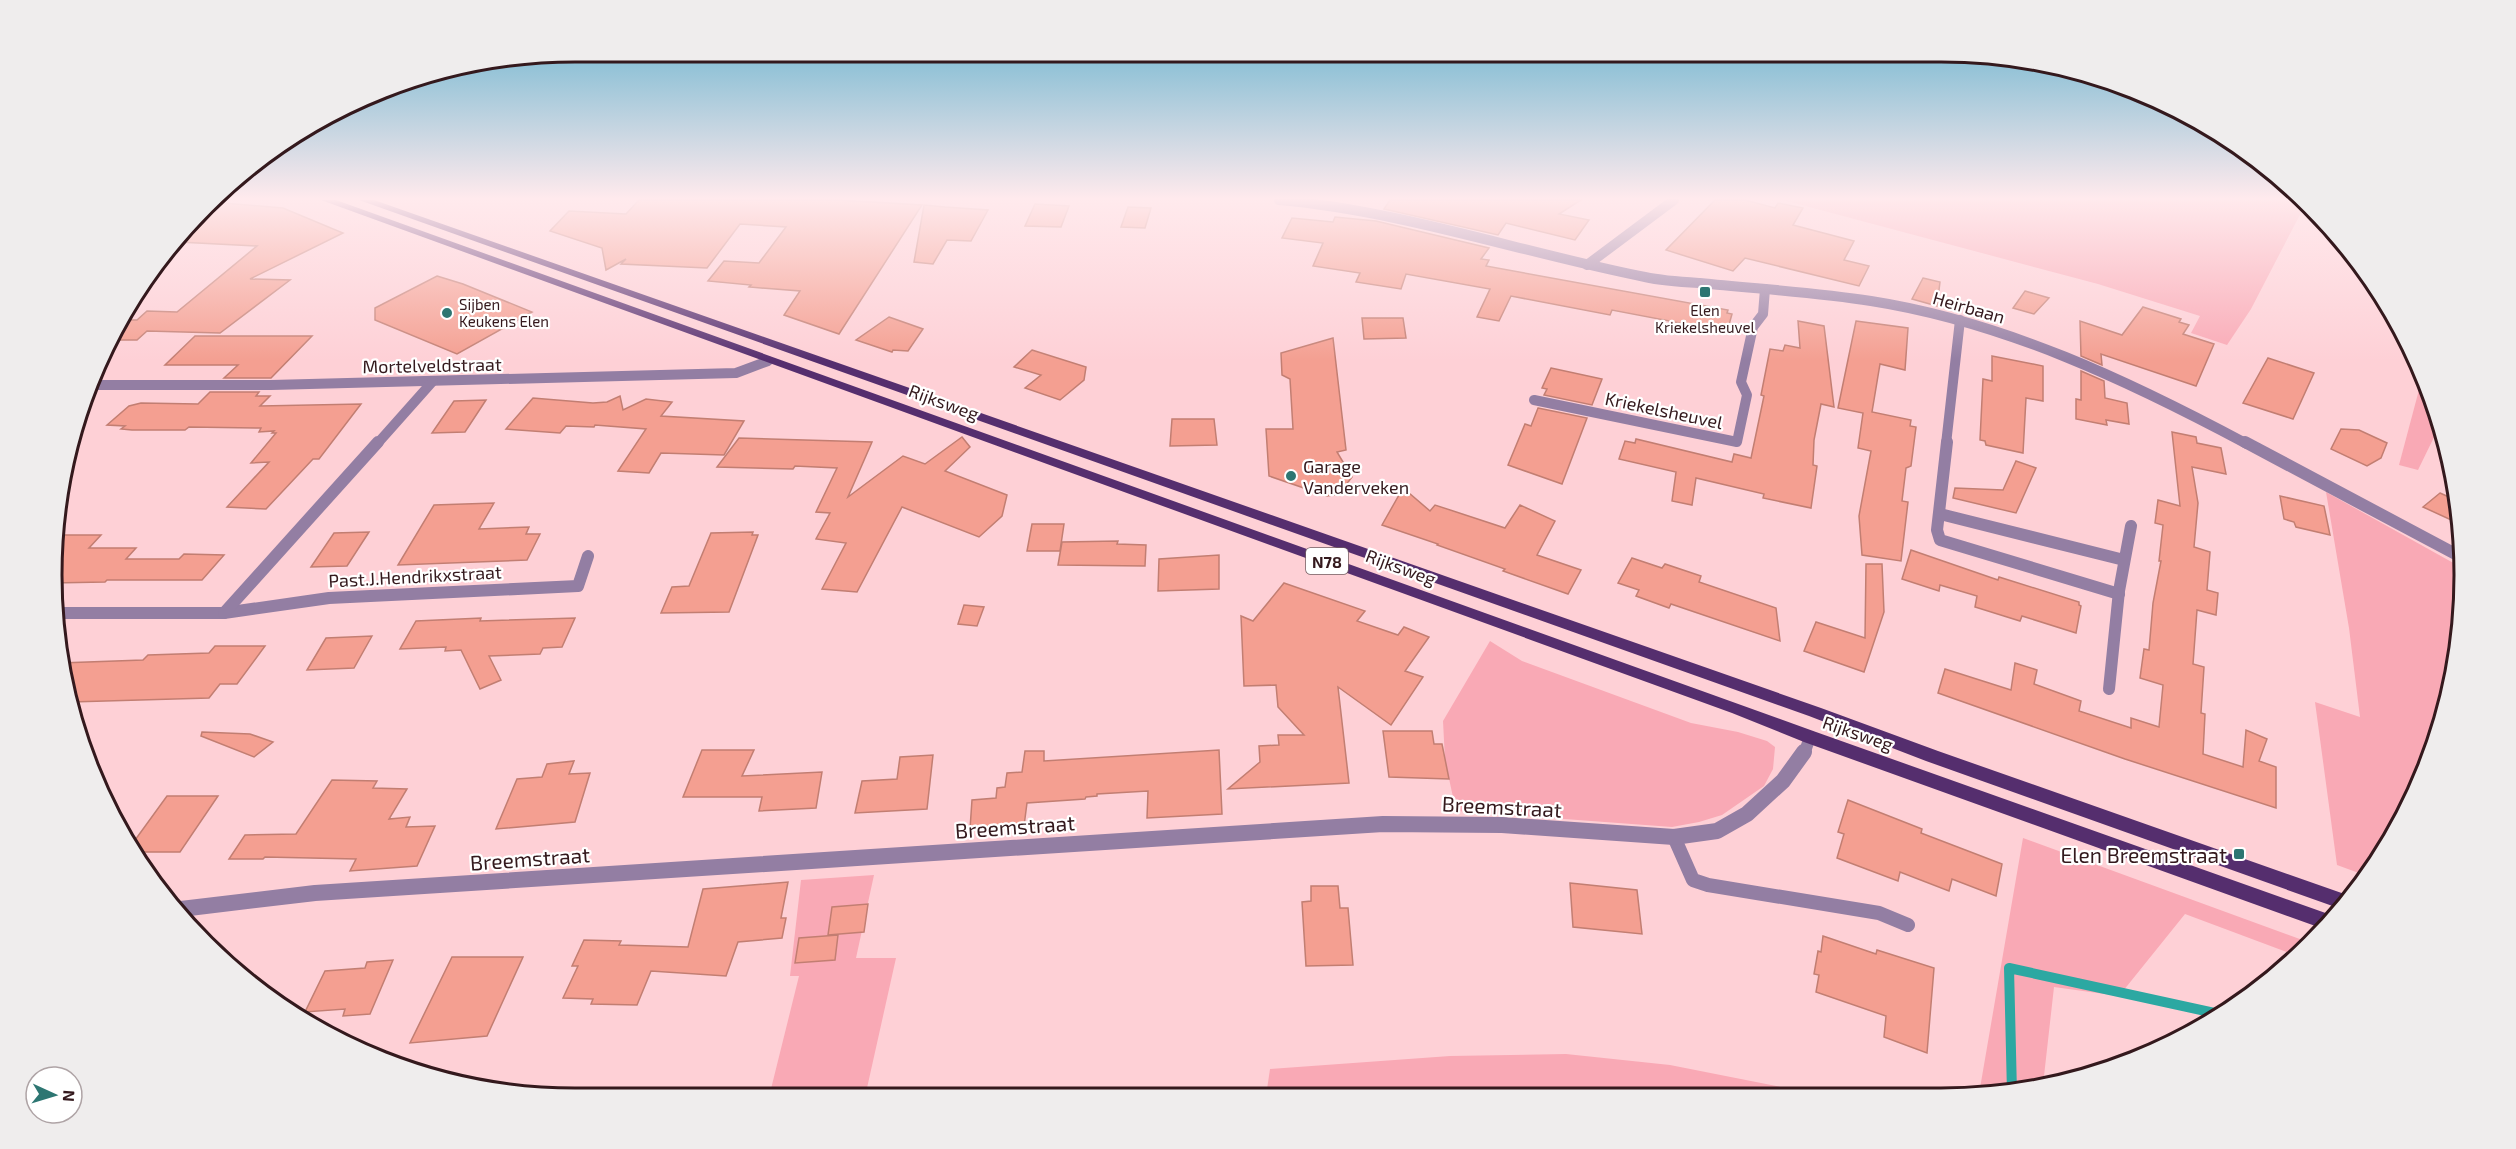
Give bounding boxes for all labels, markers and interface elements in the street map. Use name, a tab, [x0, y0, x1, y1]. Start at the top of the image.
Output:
marker: Elen Kriekelsheuvel	[1698, 285, 1712, 299]
street label: Heirbaan	[1930, 286, 2008, 328]
place label: Sijben Keukens Elen	[459, 295, 549, 330]
place label: Elen Kriekelsheuvel	[1655, 301, 1755, 336]
marker: Sijben Keukens Elen	[440, 306, 454, 320]
street label: Mortelveldstraat	[362, 353, 502, 377]
street label: Rijksweg	[906, 379, 982, 425]
street label: Kriekelsheuvel	[1603, 387, 1726, 433]
place label: Garage Vanderveken	[1303, 455, 1409, 498]
marker: Garage Vanderveken	[1284, 469, 1298, 483]
street label: Rijksweg	[1363, 544, 1439, 590]
road number: N78	[1306, 548, 1348, 574]
street label: Past.J.Hendrikxstraat	[328, 560, 502, 592]
street label: Rijksweg	[1820, 711, 1896, 755]
street label: Breemstraat	[1441, 790, 1563, 822]
street label: Breemstraat	[954, 809, 1076, 843]
street label: Breemstraat	[469, 841, 591, 875]
place label: Elen Breemstraat	[2061, 842, 2227, 867]
marker: Elen Breemstraat	[2232, 847, 2246, 861]
north arrow	[24, 1065, 84, 1125]
text: N	[60, 1090, 79, 1103]

